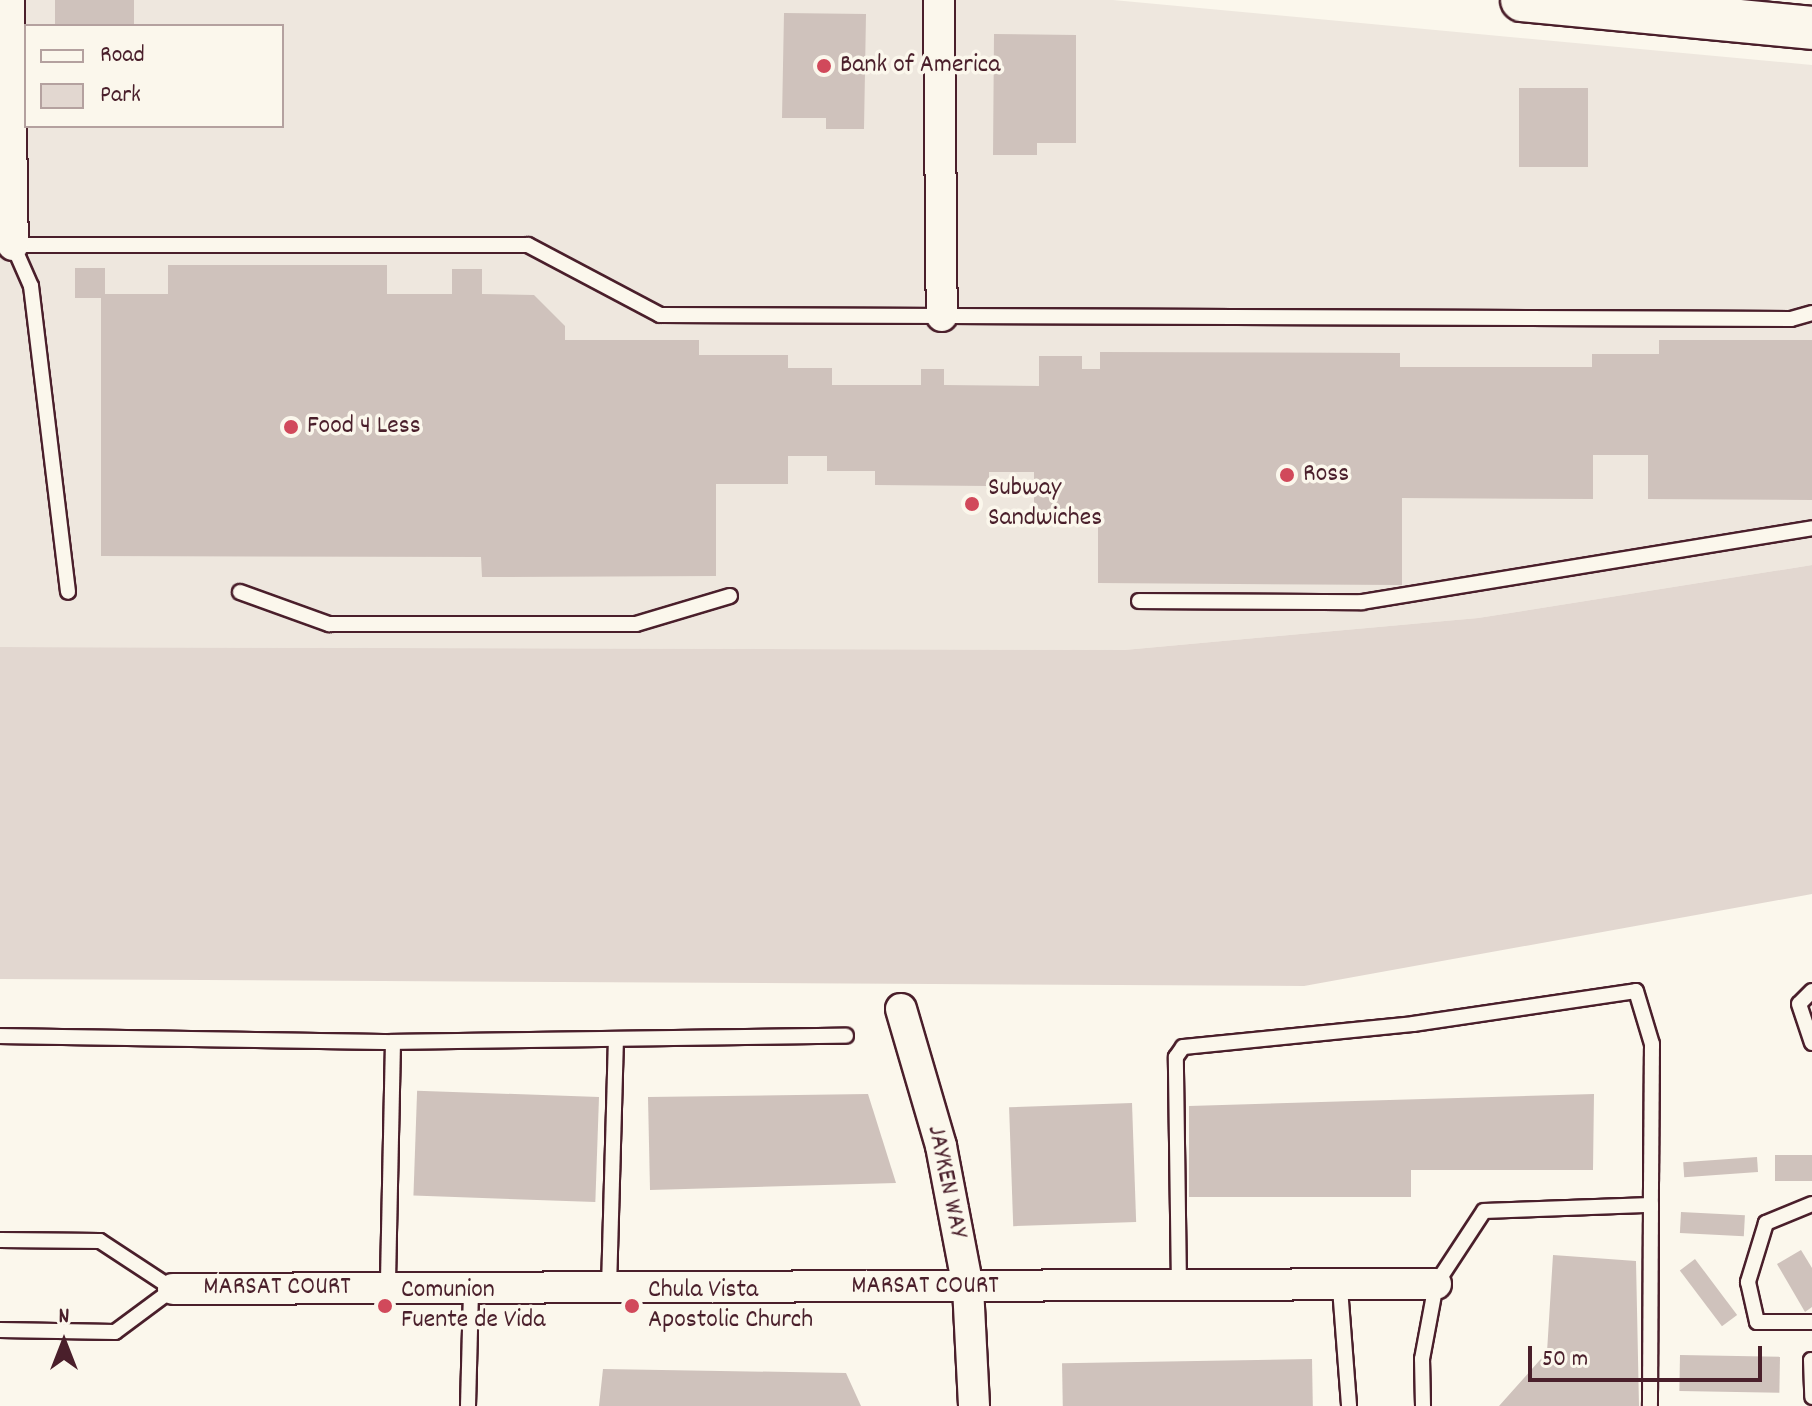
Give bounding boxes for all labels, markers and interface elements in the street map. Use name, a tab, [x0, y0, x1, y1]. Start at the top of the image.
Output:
legend	[24, 24, 284, 128]
text: Road	[100, 39, 145, 73]
place label: Bank of America	[840, 50, 1000, 82]
marker: Bank of America	[815, 57, 833, 75]
text: Park	[100, 79, 141, 113]
place label: Food 4 Less	[307, 411, 421, 443]
marker: Food 4 Less	[282, 418, 300, 436]
place label: Ross	[1303, 459, 1349, 491]
marker: Ross	[1278, 466, 1296, 484]
place label: Subway Sandwiches	[988, 473, 1102, 534]
marker: Subway Sandwiches	[963, 495, 981, 513]
street label: JAYKEN WAY	[919, 1123, 973, 1241]
street label: MARSAT COURT	[851, 1271, 999, 1303]
street label: MARSAT COURT	[203, 1272, 351, 1304]
place label: Comunion Fuente de Vida	[401, 1275, 545, 1336]
place label: Chula Vista Apostolic Church	[648, 1275, 813, 1336]
marker: Comunion Fuente de Vida	[376, 1297, 394, 1315]
marker: Chula Vista Apostolic Church	[623, 1297, 641, 1315]
north arrow	[24, 1302, 104, 1382]
text: N	[59, 1302, 69, 1333]
scale bar	[1532, 1330, 1766, 1380]
text: 50 m	[1542, 1343, 1588, 1377]

